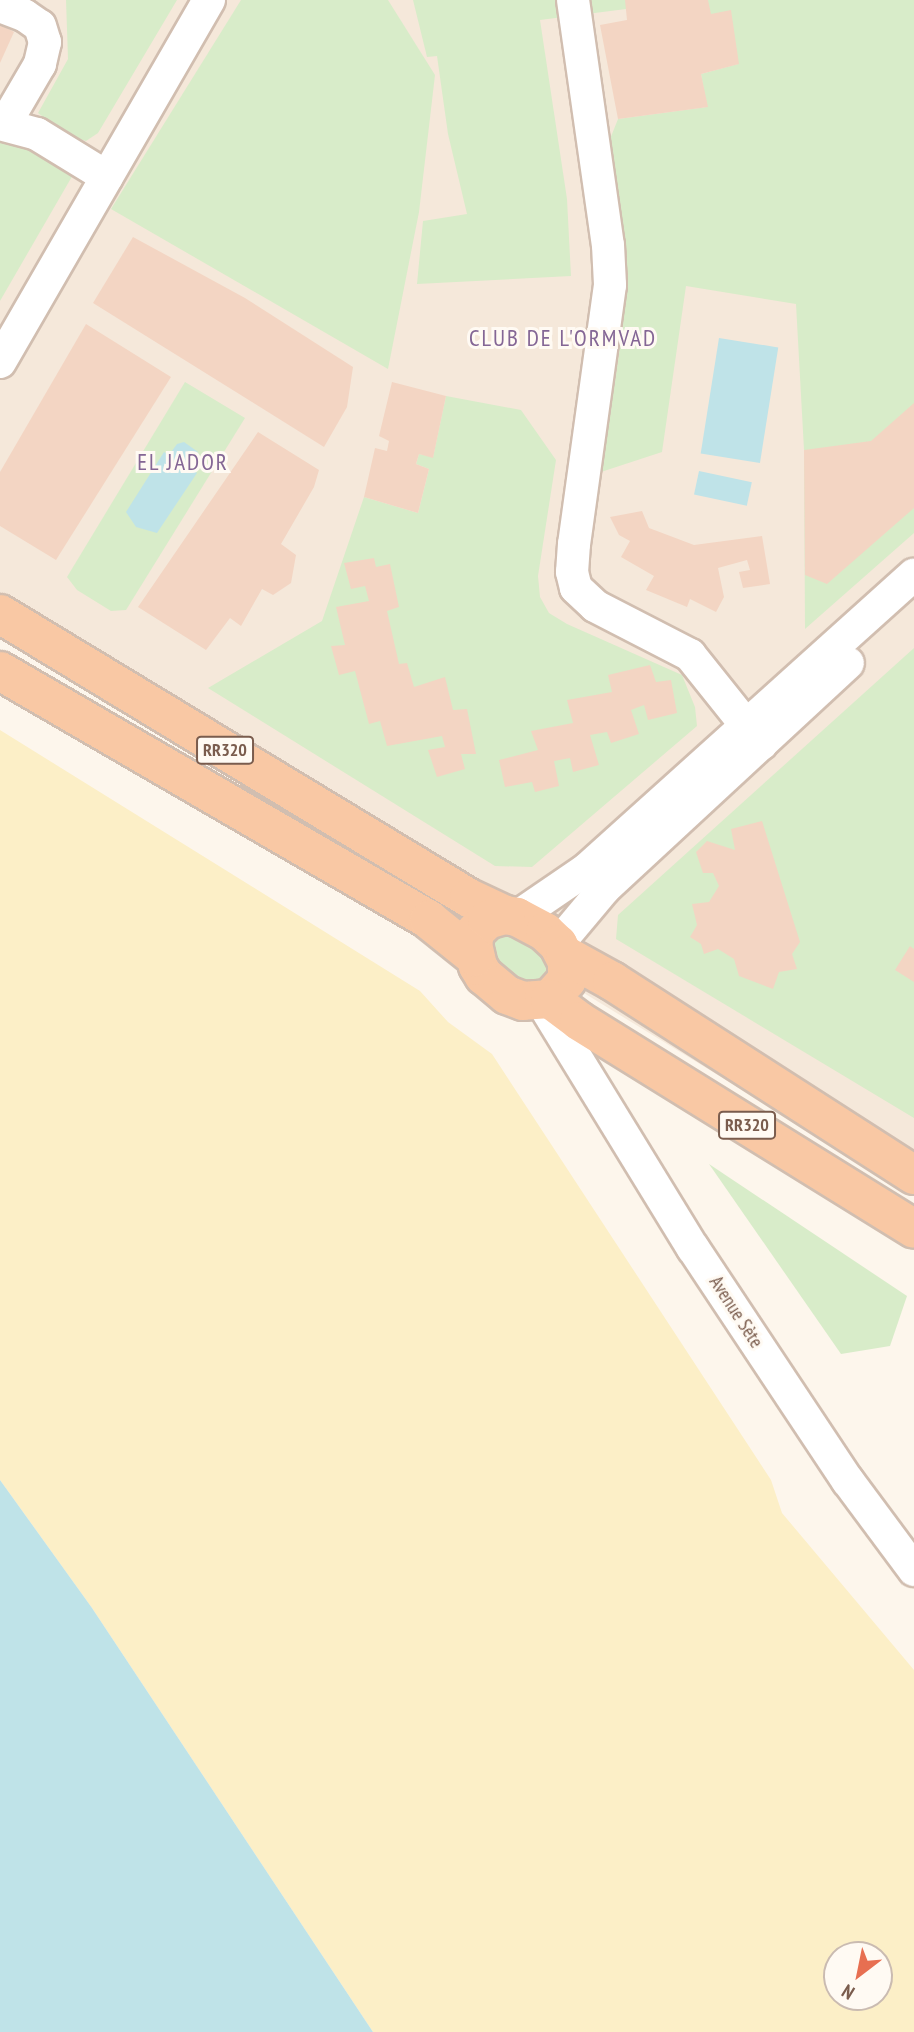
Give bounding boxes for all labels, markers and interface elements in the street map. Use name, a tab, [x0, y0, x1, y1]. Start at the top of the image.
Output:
district label: CLUB DE L'ORMVAD	[471, 324, 655, 352]
district label: EL JADOR	[138, 448, 228, 476]
road number: RR320	[195, 736, 255, 764]
road number: RR320	[717, 1110, 777, 1140]
street label: Avenue Sète	[704, 1272, 768, 1352]
north arrow	[823, 1941, 893, 2011]
text: N	[837, 1979, 859, 2005]

